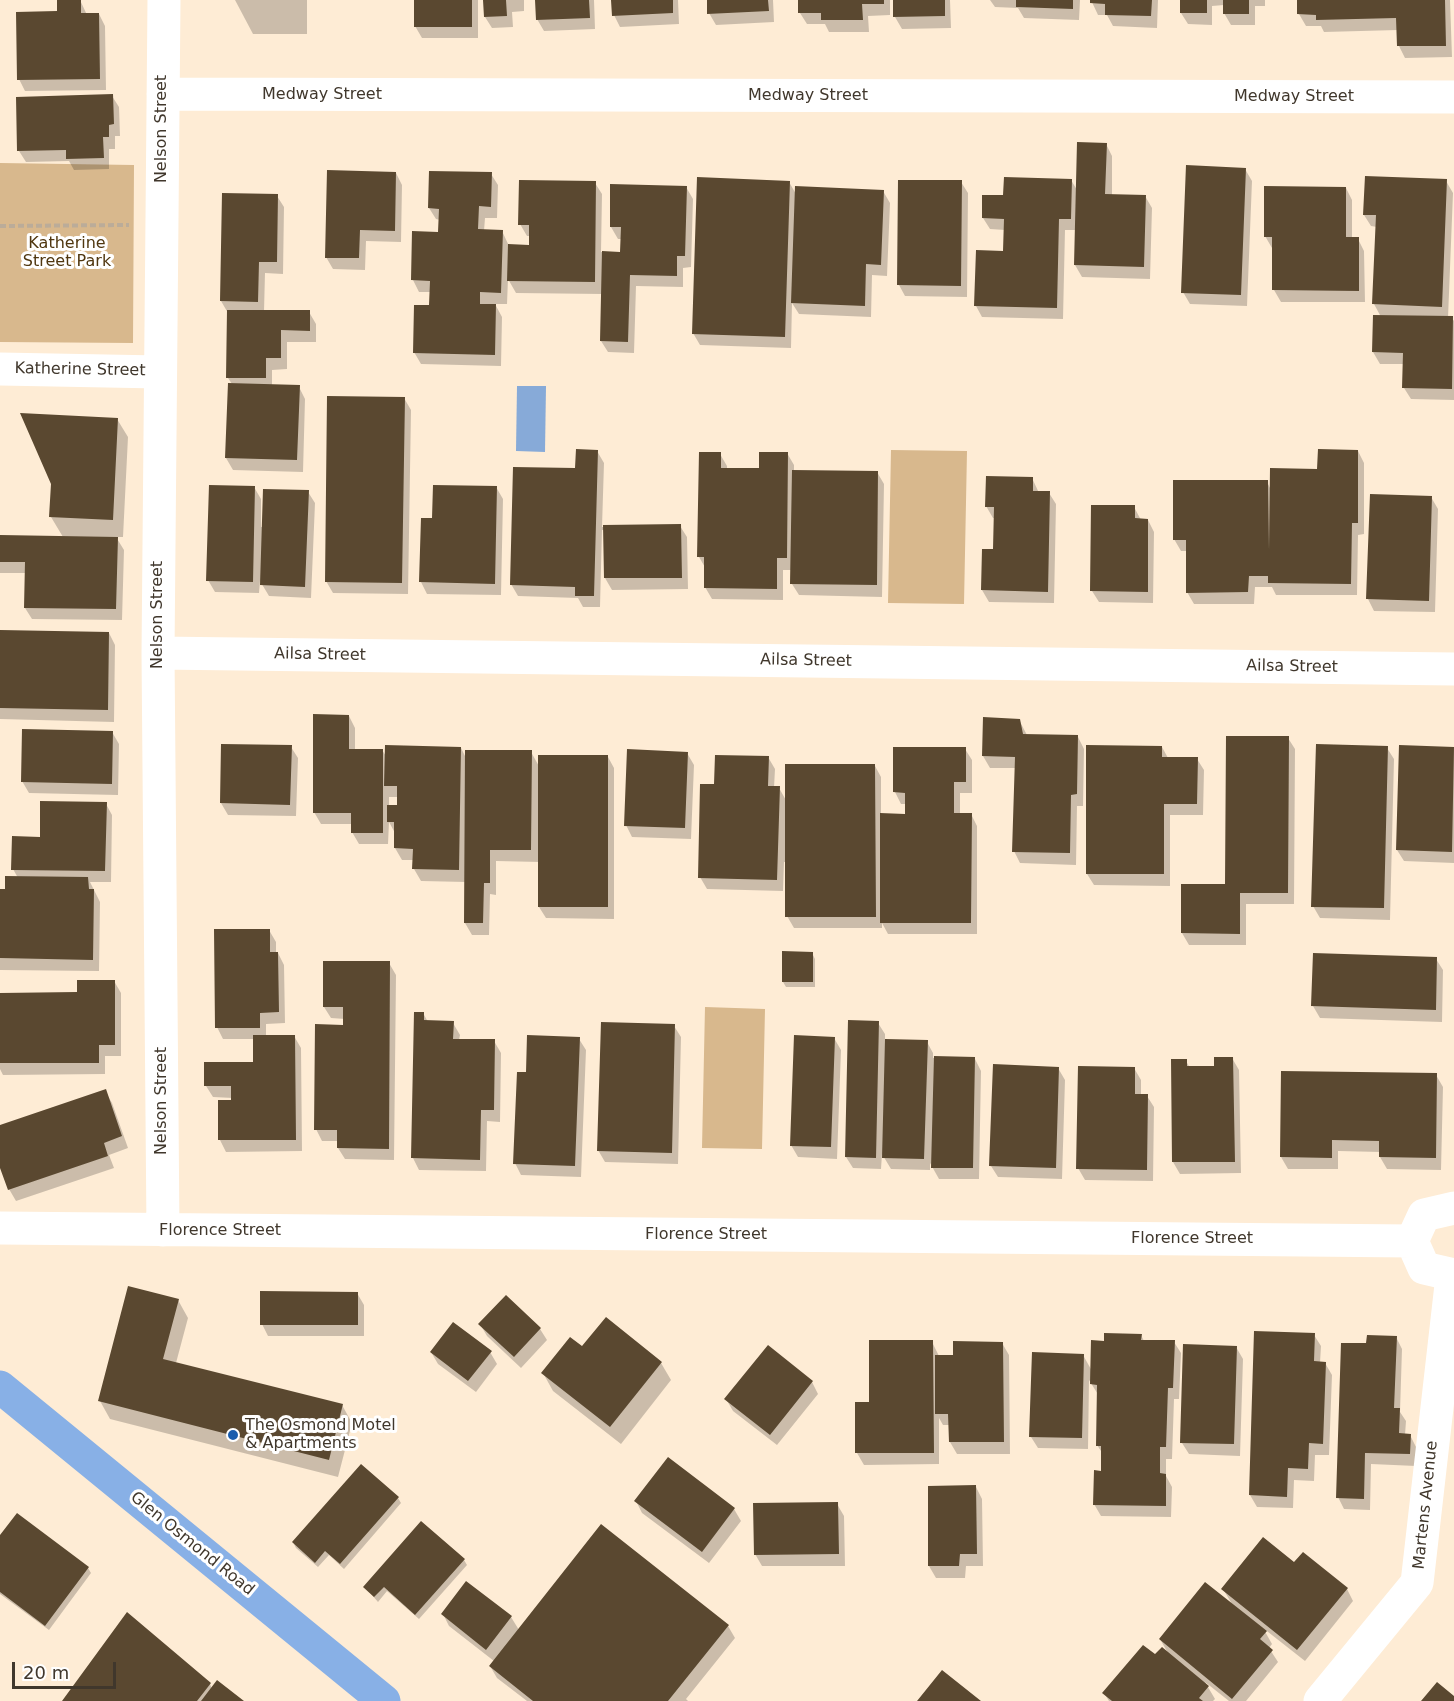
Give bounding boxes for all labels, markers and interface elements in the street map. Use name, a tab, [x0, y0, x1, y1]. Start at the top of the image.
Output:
street label: Nelson Street	[152, 75, 172, 183]
street label: Medway Street	[262, 85, 382, 105]
street label: Medway Street	[748, 86, 868, 106]
street label: Medway Street	[1234, 87, 1354, 107]
park label: Katherine Street Park	[23, 234, 111, 272]
street label: Katherine Street	[14, 359, 146, 381]
street label: Nelson Street	[148, 561, 168, 669]
street label: Ailsa Street	[274, 645, 366, 665]
street label: Ailsa Street	[760, 651, 852, 671]
street label: Ailsa Street	[1246, 657, 1338, 677]
street label: Nelson Street	[152, 1047, 172, 1155]
street label: Florence Street	[159, 1221, 281, 1241]
street label: Florence Street	[645, 1225, 767, 1245]
street label: Florence Street	[1131, 1229, 1253, 1249]
place label: The Osmond Motel & Apartments	[245, 1416, 396, 1454]
marker: The Osmond Motel & Apartments	[226, 1428, 240, 1442]
street label: Martens Avenue	[1410, 1440, 1442, 1570]
street label: Glen Osmond Road	[126, 1488, 258, 1600]
scale bar	[15, 1650, 118, 1688]
text: 20 m	[23, 1662, 69, 1683]

